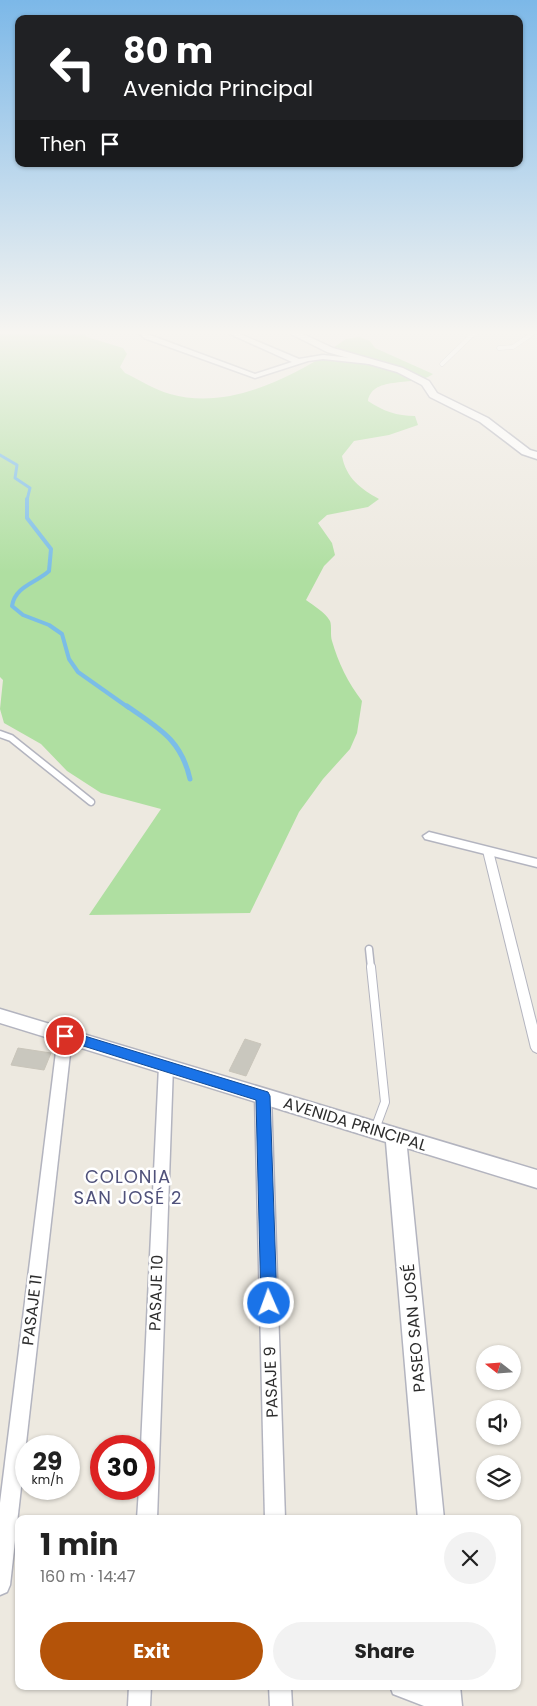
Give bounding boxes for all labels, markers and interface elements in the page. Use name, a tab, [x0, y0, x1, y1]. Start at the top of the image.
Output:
text: 80 m	[123, 26, 213, 75]
icon: left	[40, 35, 105, 100]
text: Avenida Principal	[123, 73, 313, 104]
icon: arrive	[96, 130, 124, 158]
text: Then	[40, 131, 86, 158]
pin	[44, 1015, 86, 1057]
icon: arrive	[51, 1022, 79, 1050]
street label: AVENIDA PRINCIPAL	[280, 1091, 430, 1157]
district label: COLONIA SAN JOSÉ 2	[74, 1164, 182, 1210]
street label: PASAJE 10	[143, 1254, 169, 1332]
street label: PASEO SAN JOSÉ	[397, 1263, 431, 1393]
street label: PASAJE 11	[16, 1273, 48, 1347]
position arrow	[242, 1276, 294, 1328]
north arrow	[476, 1345, 521, 1390]
map controls	[476, 1345, 521, 1500]
street label: PASAJE 9	[258, 1346, 284, 1418]
button: sound	[476, 1400, 521, 1445]
speed limit sign: 30	[90, 1435, 155, 1500]
text: 29	[33, 1444, 62, 1479]
button: layers	[476, 1455, 521, 1500]
text: km/h	[32, 1471, 63, 1488]
text: 1 min	[40, 1523, 118, 1566]
button: close	[444, 1532, 496, 1584]
text: 160 m · 14:47	[40, 1565, 135, 1588]
button: Exit	[40, 1622, 263, 1680]
button: Share	[273, 1622, 496, 1680]

